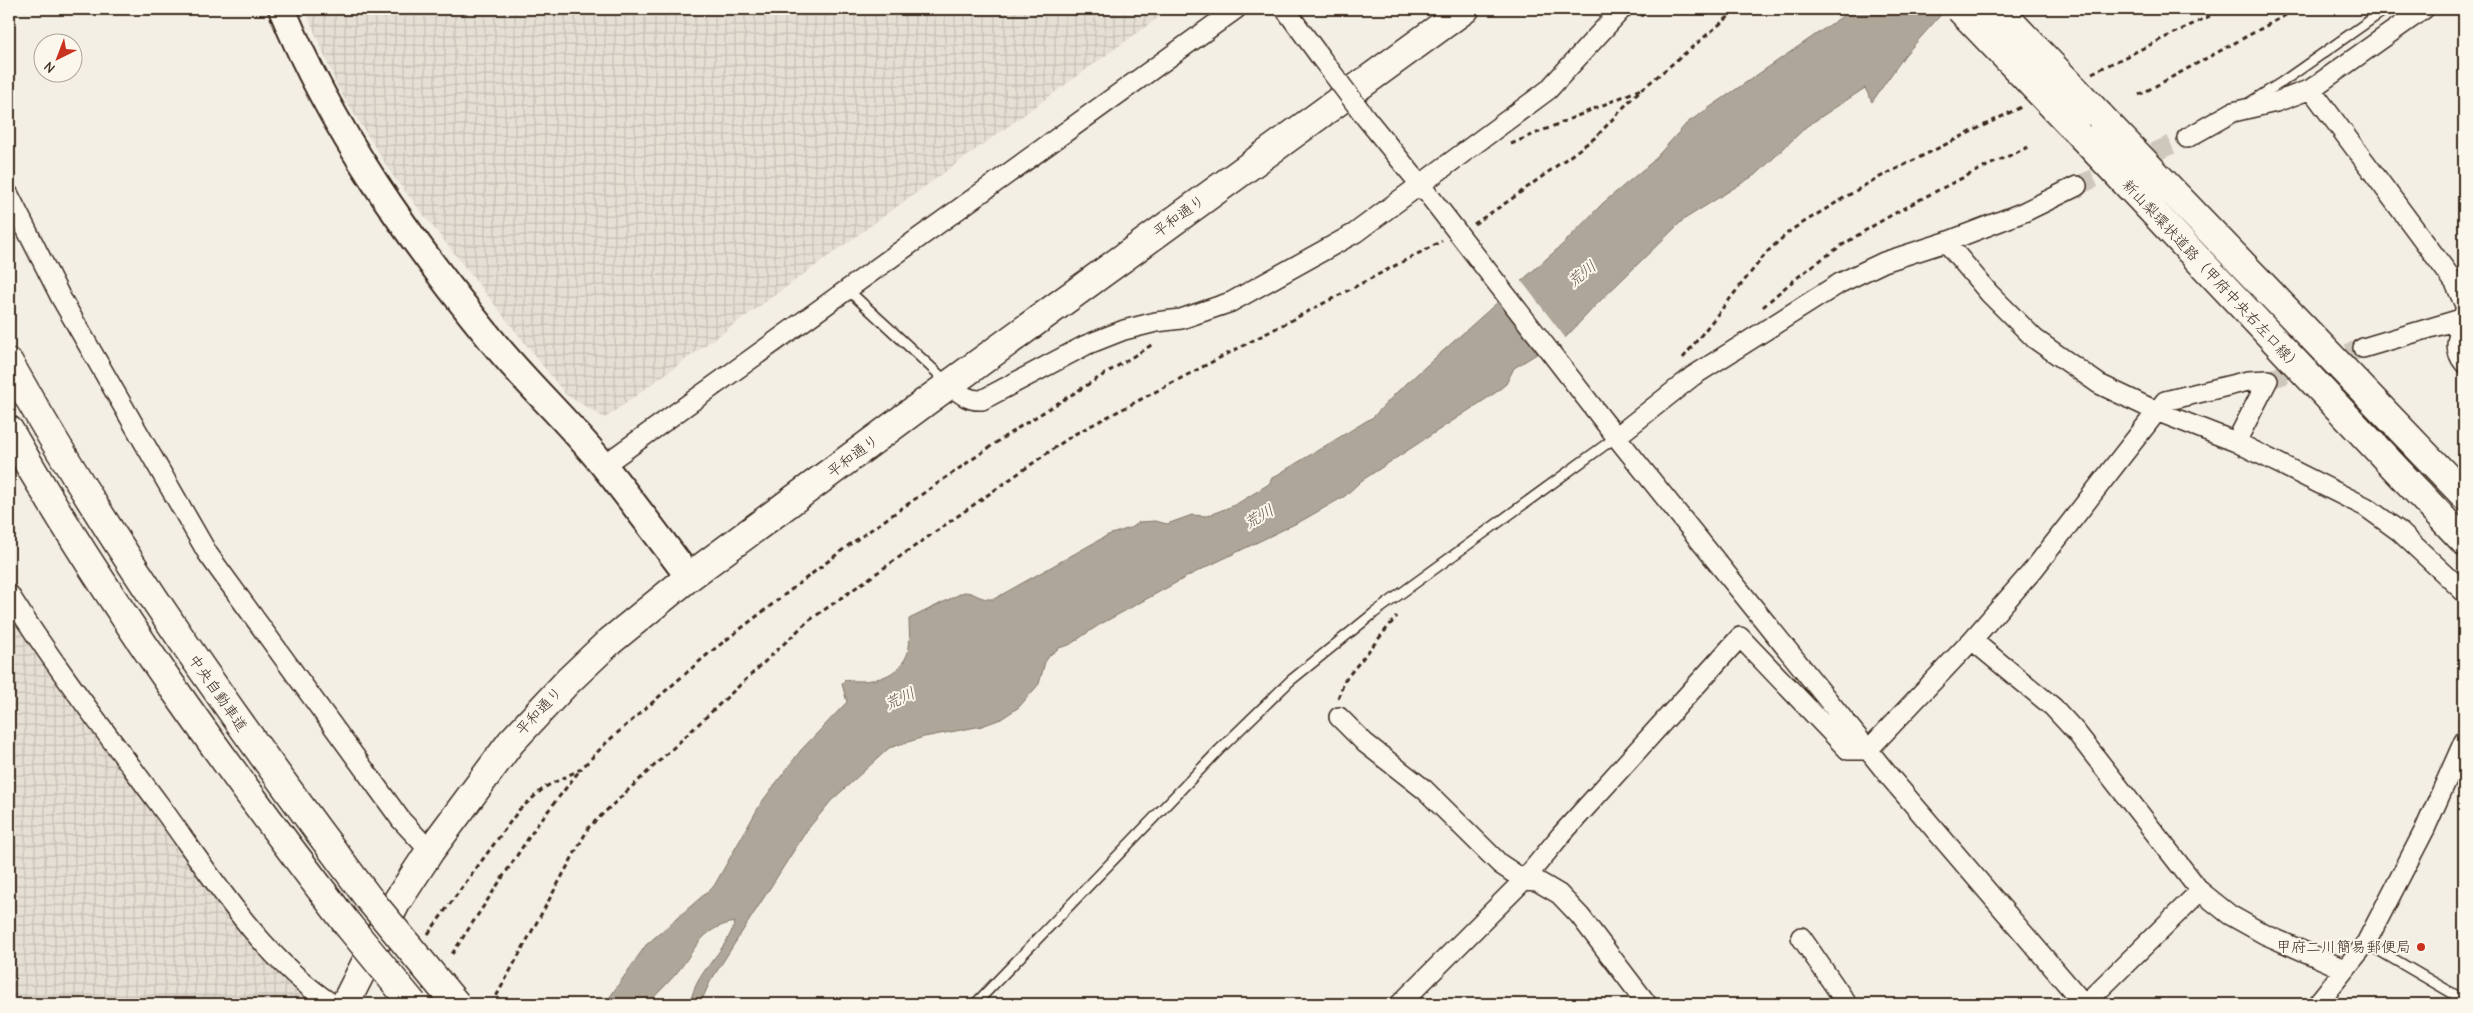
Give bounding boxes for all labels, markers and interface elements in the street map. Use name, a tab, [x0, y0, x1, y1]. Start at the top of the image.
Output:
north arrow	[32, 32, 82, 82]
text: N	[41, 58, 59, 77]
street label: 新山梨環状道路（甲府中央右左口線）	[2118, 176, 2306, 374]
street label: 平和通り	[1149, 191, 1209, 241]
water label: 荒川	[1564, 257, 1600, 291]
street label: 平和通り	[824, 431, 882, 481]
water label: 荒川	[1241, 501, 1277, 533]
street label: 中央自動車道	[185, 651, 251, 735]
street label: 平和通り	[512, 683, 566, 739]
water label: 荒川	[882, 684, 918, 714]
place label: 甲府二川簡易郵便局	[2276, 938, 2411, 956]
marker: 甲府二川簡易郵便局	[2415, 941, 2427, 953]

